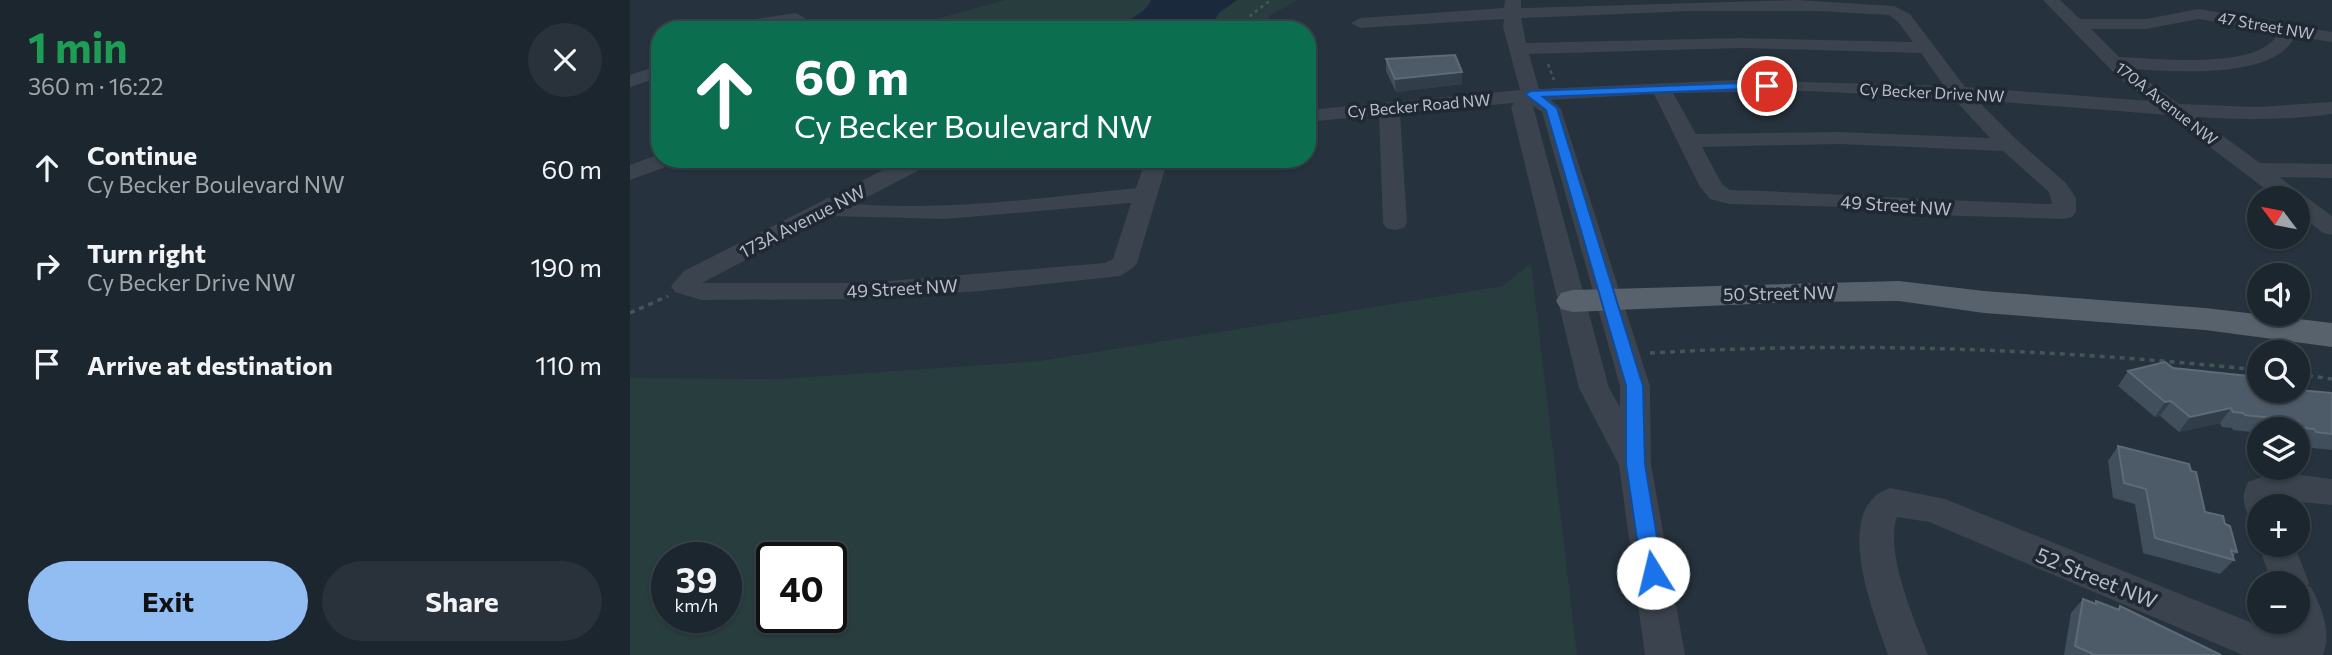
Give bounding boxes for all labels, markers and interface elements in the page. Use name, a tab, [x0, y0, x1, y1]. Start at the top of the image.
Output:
street label: 47 Street NW	[2216, 7, 2316, 43]
text: 1 min	[28, 20, 128, 72]
button: close	[528, 23, 602, 97]
text: 60 m	[794, 45, 909, 105]
icon: ahead	[679, 49, 770, 140]
pin	[1737, 56, 1797, 116]
street label: 170A Avenue NW	[2112, 57, 2222, 149]
icon: arrive	[1748, 67, 1786, 105]
text: 360 m · 16:22	[28, 72, 164, 100]
street label: Cy Becker Drive NW	[1859, 79, 2005, 105]
street label: Cy Becker Road NW	[1347, 89, 1491, 121]
text: Cy Becker Boulevard NW	[794, 105, 1152, 145]
text: Continue	[87, 139, 197, 170]
icon: ahead	[28, 149, 66, 187]
text: 60 m	[542, 153, 602, 184]
text: Cy Becker Boulevard NW	[87, 170, 345, 198]
street label: 173A Avenue NW	[735, 180, 869, 262]
north arrow	[2247, 186, 2310, 248]
map controls	[2247, 186, 2310, 634]
street label: 49 Street NW	[1840, 190, 1952, 220]
text: Turn right	[87, 237, 206, 268]
icon: right	[28, 247, 66, 285]
text: 190 m	[530, 251, 602, 282]
button: sound	[2247, 263, 2310, 326]
text: Cy Becker Drive NW	[87, 268, 295, 296]
street label: 49 Street NW	[846, 274, 958, 302]
street label: 50 Street NW	[1723, 281, 1835, 305]
button: search	[2247, 340, 2310, 403]
icon: arrive	[28, 345, 66, 383]
text: Arrive at destination	[87, 349, 333, 380]
text: 110 m	[535, 349, 602, 380]
button: layers	[2247, 417, 2310, 480]
button: +	[2247, 494, 2310, 557]
position arrow	[1616, 536, 1690, 610]
street label: 52 Street NW	[2033, 541, 2161, 613]
speed limit sign: 40	[756, 542, 847, 633]
text: 39	[676, 557, 717, 600]
button: Exit	[28, 561, 308, 641]
button: Share	[322, 561, 602, 641]
button: −	[2247, 571, 2310, 634]
text: km/h	[675, 594, 718, 616]

